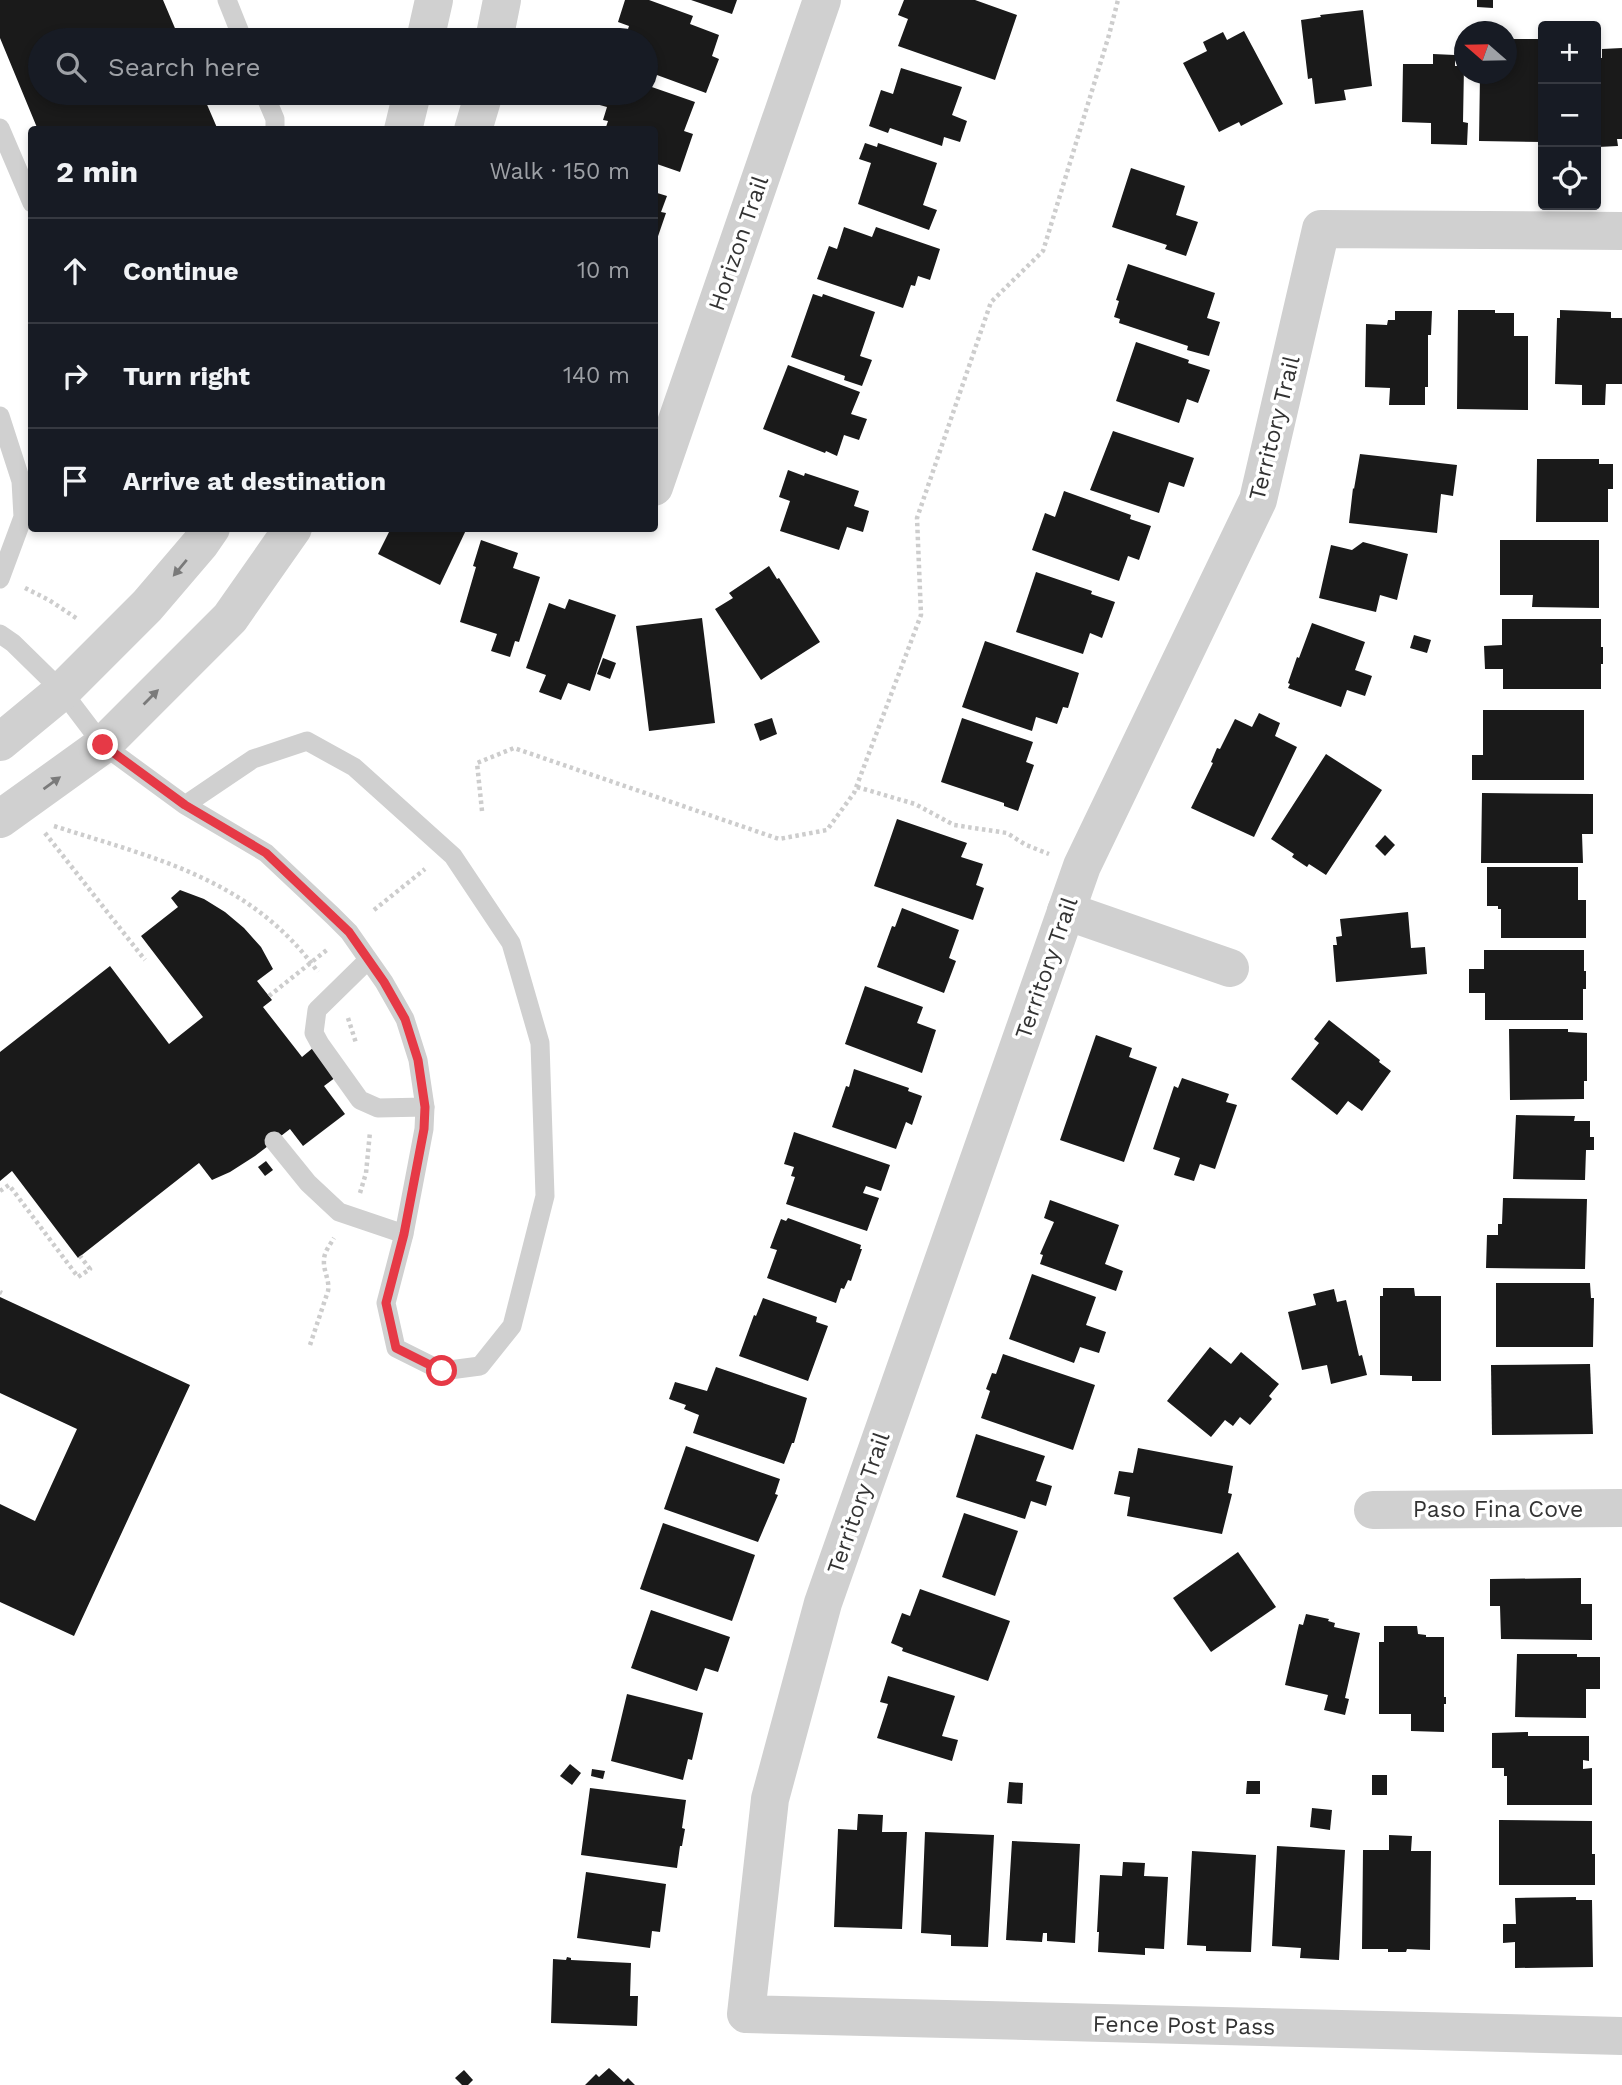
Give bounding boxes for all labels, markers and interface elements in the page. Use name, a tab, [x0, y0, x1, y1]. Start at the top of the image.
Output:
north arrow	[1454, 21, 1517, 84]
map controls	[1538, 21, 1601, 210]
button: +	[1538, 21, 1601, 84]
search box	[28, 28, 658, 105]
icon: search	[52, 48, 90, 86]
text: Search here	[108, 52, 260, 82]
button: −	[1538, 84, 1601, 147]
button: locate	[1538, 147, 1601, 210]
text: 2 min	[56, 154, 138, 189]
text: Walk · 150 m	[489, 158, 630, 185]
street label: Horizon Trail	[703, 172, 774, 314]
icon: ahead	[56, 252, 94, 290]
text: Continue	[123, 256, 239, 286]
text: 10 m	[577, 257, 630, 284]
street label: Territory Trail	[1243, 353, 1306, 503]
icon: right	[56, 357, 94, 395]
text: Turn right	[123, 361, 250, 391]
text: 140 m	[563, 362, 630, 389]
icon: arrive	[56, 462, 94, 500]
text: Arrive at destination	[123, 466, 386, 496]
one-way arrow	[172, 559, 188, 577]
one-way arrow	[143, 689, 159, 706]
route end	[87, 729, 118, 760]
one-way arrow	[43, 776, 61, 790]
street label: Territory Trail	[1010, 894, 1083, 1043]
route start	[426, 1355, 457, 1386]
street label: Territory Trail	[822, 1429, 895, 1578]
street label: Paso Fina Cove	[1413, 1496, 1583, 1523]
street label: Fence Post Pass	[1092, 2010, 1276, 2041]

